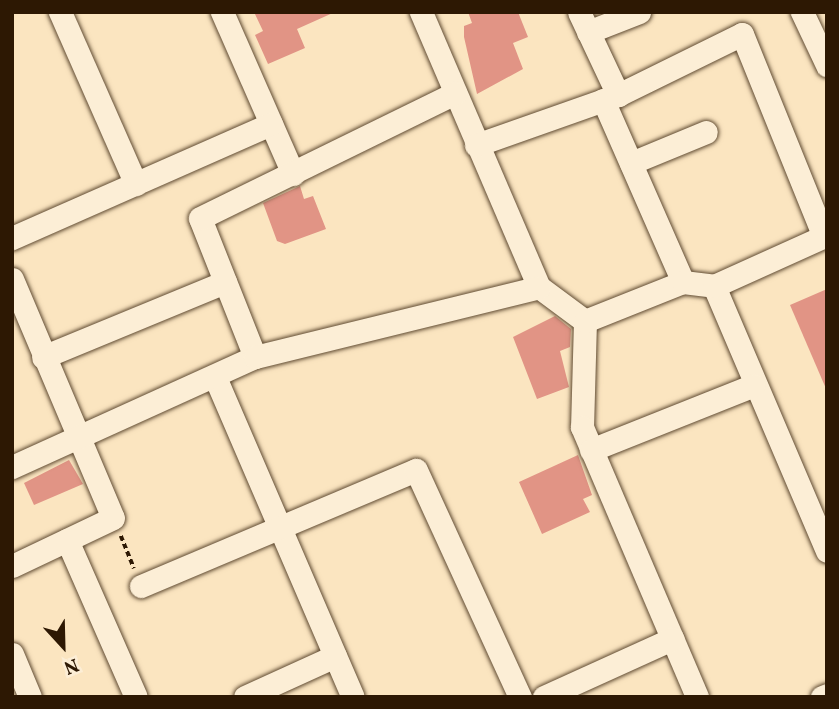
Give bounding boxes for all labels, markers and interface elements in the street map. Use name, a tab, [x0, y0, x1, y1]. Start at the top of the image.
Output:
north arrow	[28, 611, 98, 681]
text: N	[60, 651, 82, 680]

